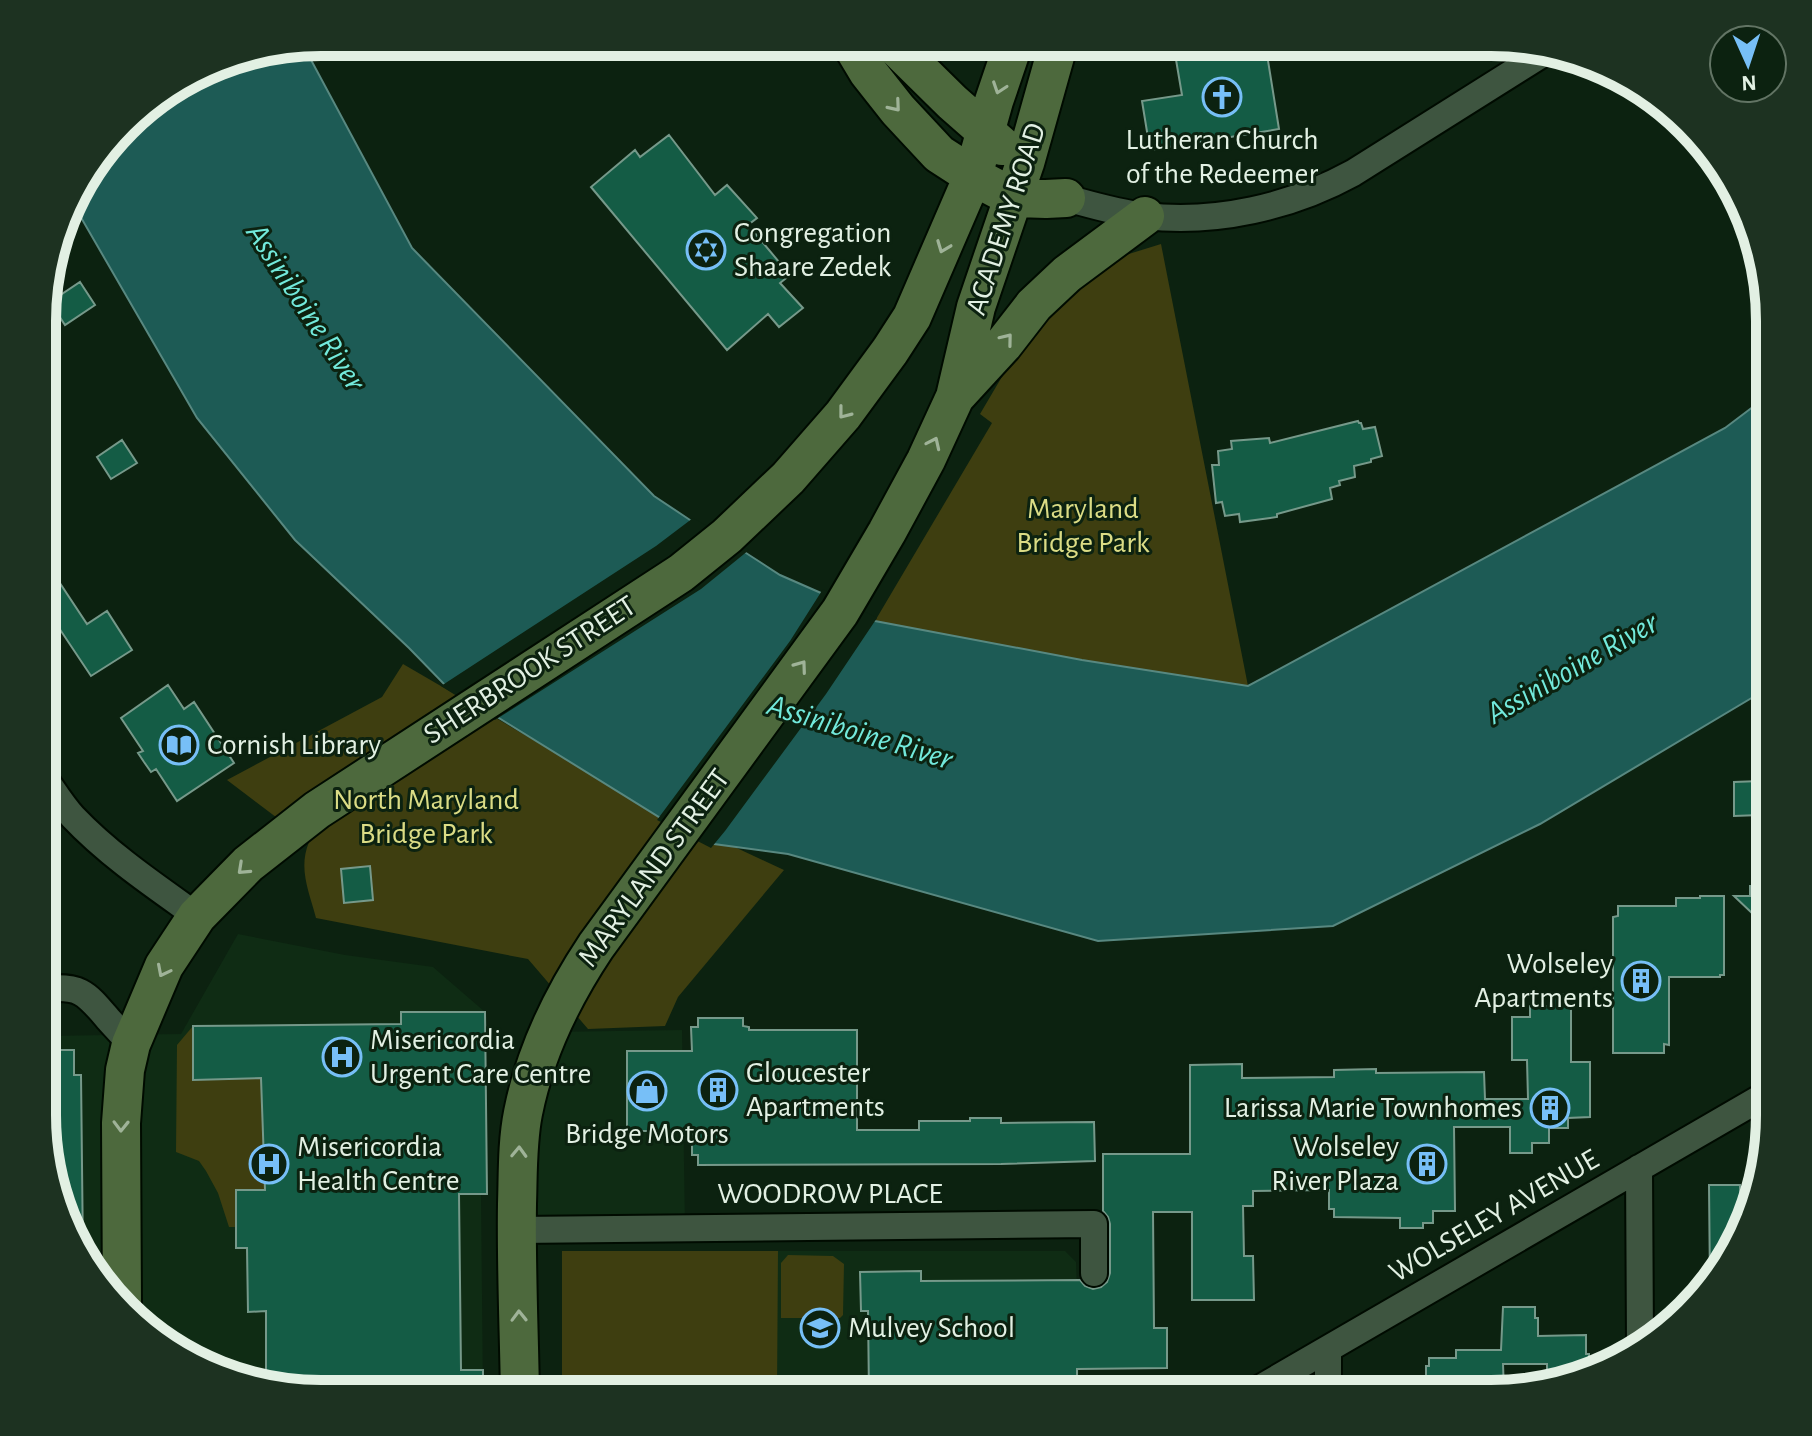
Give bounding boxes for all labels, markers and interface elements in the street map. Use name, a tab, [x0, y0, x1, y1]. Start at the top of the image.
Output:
north arrow	[1708, 24, 1788, 104]
text: N	[1741, 72, 1757, 94]
church icon: Lutheran Church of the Redeemer	[1201, 76, 1243, 118]
one-way arrow	[992, 80, 1008, 94]
one-way arrow	[885, 97, 900, 111]
street label: ACADEMY ROAD	[961, 119, 1051, 319]
place label: Lutheran Church of the Redeemer	[1125, 125, 1319, 189]
water label: Assiniboine River	[240, 217, 372, 397]
place label: Congregation Shaare Zedek	[734, 218, 892, 282]
synagogue icon: Congregation Shaare Zedek	[685, 229, 727, 271]
one-way arrow	[936, 239, 953, 253]
one-way arrow	[998, 333, 1012, 348]
one-way arrow	[839, 404, 853, 419]
one-way arrow	[924, 437, 940, 451]
park label: Maryland Bridge Park	[1016, 494, 1150, 558]
street label: SHERBROOK STREET	[419, 590, 642, 750]
water label: Assiniboine River	[1480, 605, 1664, 730]
one-way arrow	[791, 660, 805, 675]
water label: Assiniboine River	[763, 688, 958, 776]
library icon: Cornish Library	[158, 724, 200, 766]
place label: Cornish Library	[207, 730, 381, 760]
street label: MARYLAND STREET	[573, 764, 736, 972]
park label: North Maryland Bridge Park	[333, 785, 519, 849]
one-way arrow	[237, 860, 252, 874]
place label: Wolseley Apartments	[1474, 949, 1613, 1013]
building icon: Wolseley Apartments	[1620, 960, 1662, 1002]
one-way arrow	[157, 962, 172, 977]
place label: Misericordia Urgent Care Centre	[370, 1025, 591, 1089]
hospital icon: Misericordia Urgent Care Centre	[321, 1036, 363, 1078]
place label: Gloucester Apartments	[746, 1058, 885, 1122]
building icon: Gloucester Apartments	[697, 1069, 739, 1111]
shop icon: Bridge Motors	[626, 1070, 668, 1112]
building icon: Larissa Marie Townhomes	[1529, 1087, 1571, 1129]
place label: Larissa Marie Townhomes	[1224, 1093, 1522, 1123]
place label: Bridge Motors	[565, 1119, 729, 1149]
one-way arrow	[113, 1120, 130, 1133]
place label: Misericordia Health Centre	[297, 1132, 460, 1196]
place label: Wolseley River Plaza	[1271, 1132, 1399, 1196]
hospital icon: Misericordia Health Centre	[248, 1143, 290, 1185]
building icon: Wolseley River Plaza	[1406, 1143, 1448, 1185]
street label: WOLSELEY AVENUE	[1384, 1144, 1604, 1288]
one-way arrow	[510, 1145, 527, 1158]
street label: WOODROW PLACE	[717, 1179, 943, 1209]
school or university icon: Mulvey School	[799, 1307, 841, 1349]
one-way arrow	[510, 1309, 527, 1322]
place label: Mulvey School	[848, 1313, 1015, 1343]

